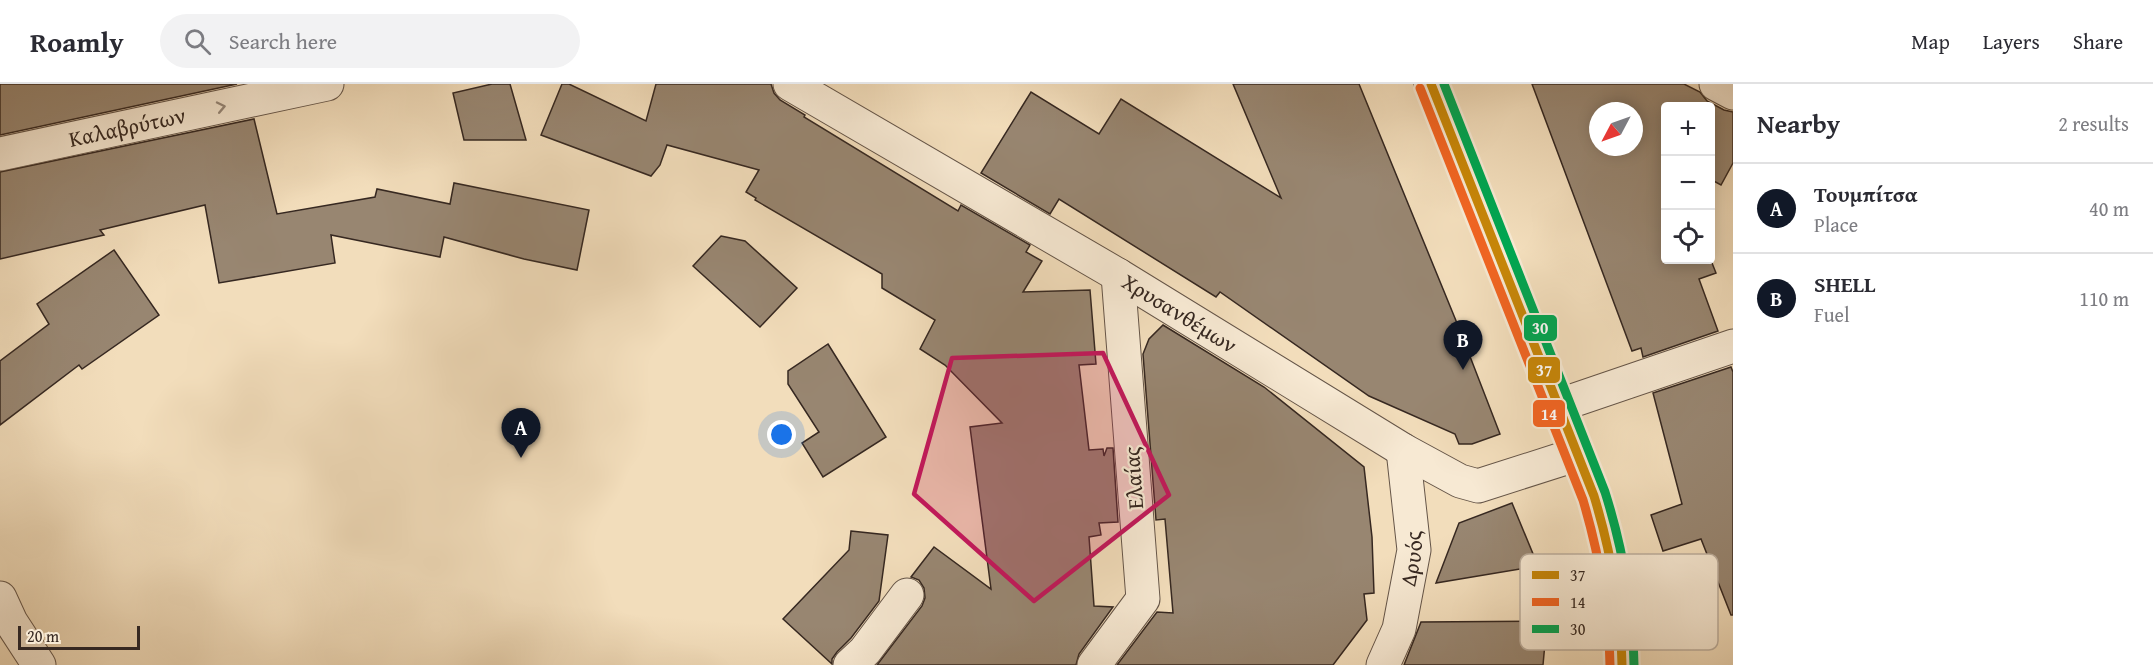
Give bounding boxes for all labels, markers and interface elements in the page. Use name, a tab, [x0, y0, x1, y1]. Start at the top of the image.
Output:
search box	[160, 14, 580, 68]
text: Roamly	[30, 21, 124, 62]
icon: search	[181, 25, 214, 58]
text: Search here	[229, 25, 337, 57]
text: Map	[1911, 26, 1950, 57]
text: Layers	[1983, 26, 2040, 57]
text: Share	[2073, 26, 2123, 57]
street label: Καλαβρύτων	[66, 99, 189, 155]
one-way arrow	[216, 101, 226, 114]
north arrow	[1589, 102, 1643, 156]
map controls	[1661, 102, 1715, 264]
button: +	[1661, 102, 1715, 156]
text: Nearby	[1757, 104, 1840, 143]
text: 2 results	[2058, 109, 2129, 138]
button: −	[1661, 156, 1715, 210]
text: Τουμπίτσα	[1814, 178, 1918, 210]
text: A	[1770, 194, 1783, 223]
text: 40 m	[2089, 194, 2129, 223]
button: locate	[1661, 210, 1715, 264]
text: Place	[1814, 210, 1858, 239]
street label: Χρυσανθέμων	[1116, 265, 1243, 361]
text: SHELL	[1814, 268, 1875, 300]
text: B	[1770, 284, 1783, 313]
text: 110 m	[2079, 284, 2129, 313]
text: Fuel	[1814, 300, 1850, 329]
line badge: 30	[1523, 314, 1558, 342]
text: 30	[1532, 316, 1548, 340]
pin: B	[1444, 320, 1482, 370]
line badge: 37	[1527, 356, 1561, 384]
text: 37	[1536, 358, 1552, 382]
line badge: 14	[1532, 399, 1566, 428]
text: 14	[1541, 402, 1557, 426]
pin: A	[502, 408, 540, 458]
your location	[767, 420, 796, 449]
street label: Ελαίας	[1115, 445, 1151, 510]
street label: Δρυός	[1391, 529, 1430, 589]
legend	[1520, 554, 1718, 650]
text: 37	[1570, 563, 1586, 587]
text: 14	[1570, 590, 1586, 614]
text: 30	[1570, 617, 1586, 641]
scale bar	[18, 623, 140, 650]
text: 20 m	[27, 624, 59, 648]

